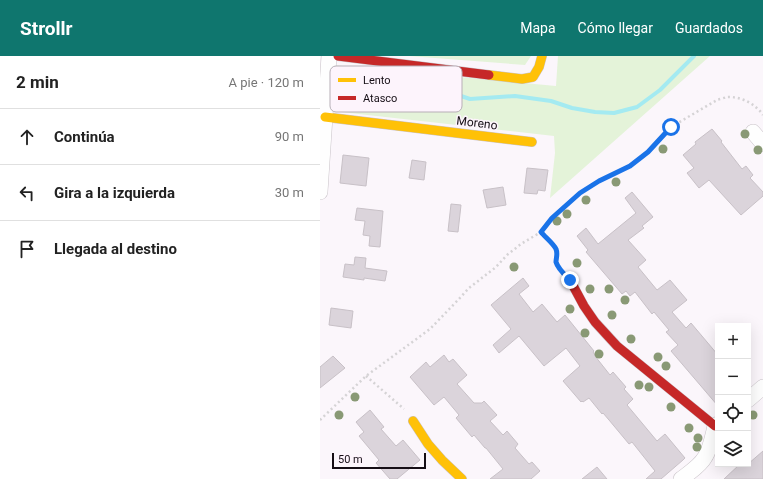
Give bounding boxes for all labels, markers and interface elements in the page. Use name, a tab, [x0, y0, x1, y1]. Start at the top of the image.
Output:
text: Strollr	[20, 17, 73, 40]
text: Mapa	[520, 20, 556, 36]
text: Cómo llegar	[578, 20, 653, 36]
text: Guardados	[675, 20, 743, 36]
legend	[330, 66, 462, 112]
text: 2 min	[16, 72, 59, 92]
text: Lento	[363, 74, 391, 87]
text: A pie · 120 m	[229, 75, 304, 90]
text: Atasco	[363, 92, 397, 105]
street label: Moreno	[456, 114, 498, 132]
route start	[662, 118, 680, 136]
icon: ahead	[16, 126, 38, 148]
text: Continúa	[54, 128, 115, 146]
text: 90 m	[275, 129, 304, 144]
icon: left	[16, 182, 38, 204]
text: Gira a la izquierda	[54, 184, 175, 202]
text: 30 m	[275, 185, 304, 200]
icon: arrive	[16, 238, 38, 260]
text: Llegada al destino	[54, 240, 177, 258]
route end	[561, 271, 579, 289]
map controls	[715, 323, 751, 467]
button: +	[715, 323, 751, 359]
button: −	[715, 359, 751, 395]
button: locate	[715, 395, 751, 431]
button: layers	[715, 431, 751, 467]
scale bar	[332, 451, 426, 470]
text: 50 m	[338, 453, 363, 466]

